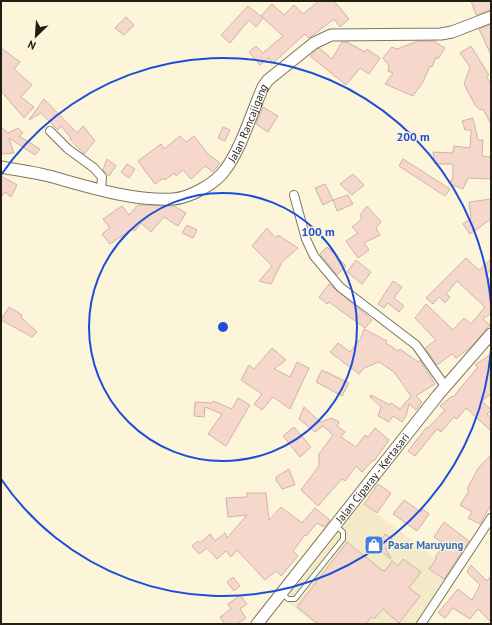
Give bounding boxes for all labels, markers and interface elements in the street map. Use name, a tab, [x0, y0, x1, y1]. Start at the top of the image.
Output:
north arrow	[16, 16, 56, 56]
text: N	[26, 37, 38, 53]
street label: Jalan Rancajigang	[224, 80, 270, 166]
text: 200 m	[396, 129, 430, 144]
text: 100 m	[301, 224, 335, 239]
centre of rings	[216, 320, 230, 334]
street label: Jalan Ciparay - Kertasari	[332, 430, 412, 527]
shop icon: Pasar Maruyung	[363, 534, 385, 556]
place label: Pasar Maruyung	[388, 538, 463, 552]

